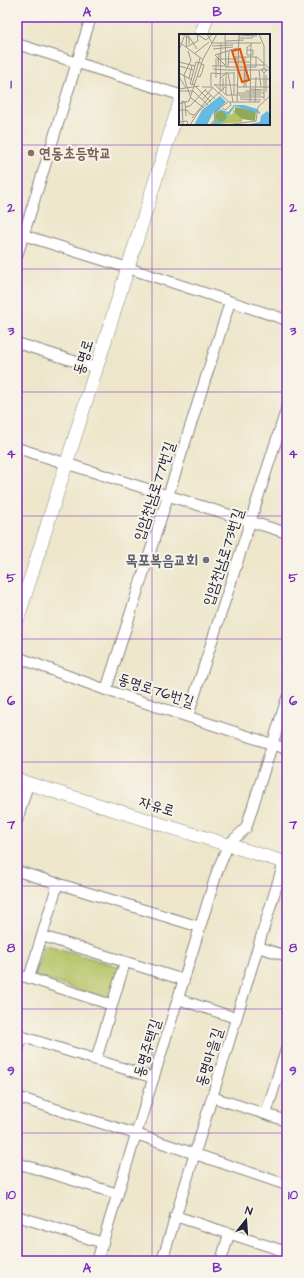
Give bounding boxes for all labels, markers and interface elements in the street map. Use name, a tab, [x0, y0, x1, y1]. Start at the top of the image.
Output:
text: A	[83, 3, 92, 21]
text: B	[212, 3, 222, 21]
inset map	[179, 34, 270, 125]
text: 1	[10, 75, 12, 93]
text: 1	[292, 75, 294, 93]
place label: 연동초등학교	[39, 143, 111, 164]
marker: 연동초등학교	[26, 148, 36, 158]
text: 2	[6, 199, 15, 217]
text: 2	[288, 199, 297, 217]
text: 3	[7, 322, 15, 340]
text: 3	[289, 322, 297, 340]
street label: 동명로	[68, 337, 99, 378]
street label: 입암천남로77번길	[129, 439, 180, 543]
text: 4	[7, 445, 16, 463]
text: 4	[289, 445, 298, 463]
street label: 입암천남로73번길	[198, 506, 249, 609]
place label: 목포복음교회	[126, 550, 198, 571]
marker: 목포복음교회	[201, 555, 211, 565]
text: 5	[6, 569, 16, 587]
text: 5	[288, 569, 298, 587]
street label: 동명로76번길	[115, 668, 197, 713]
text: 6	[7, 692, 16, 710]
text: 6	[289, 692, 298, 710]
street label: 자유로	[136, 791, 177, 822]
text: 7	[6, 816, 16, 834]
text: 7	[288, 816, 298, 834]
text: 8	[7, 939, 16, 957]
text: 8	[289, 939, 298, 957]
street label: 동명주택길	[129, 1016, 166, 1080]
street label: 동명마을길	[191, 1025, 228, 1089]
text: 9	[7, 1062, 15, 1080]
text: 9	[289, 1062, 297, 1080]
text: 10	[6, 1186, 17, 1204]
text: 10	[288, 1186, 299, 1204]
north arrow	[226, 1200, 266, 1240]
text: N	[243, 1203, 254, 1219]
text: A	[83, 1259, 92, 1277]
text: B	[212, 1259, 222, 1277]

